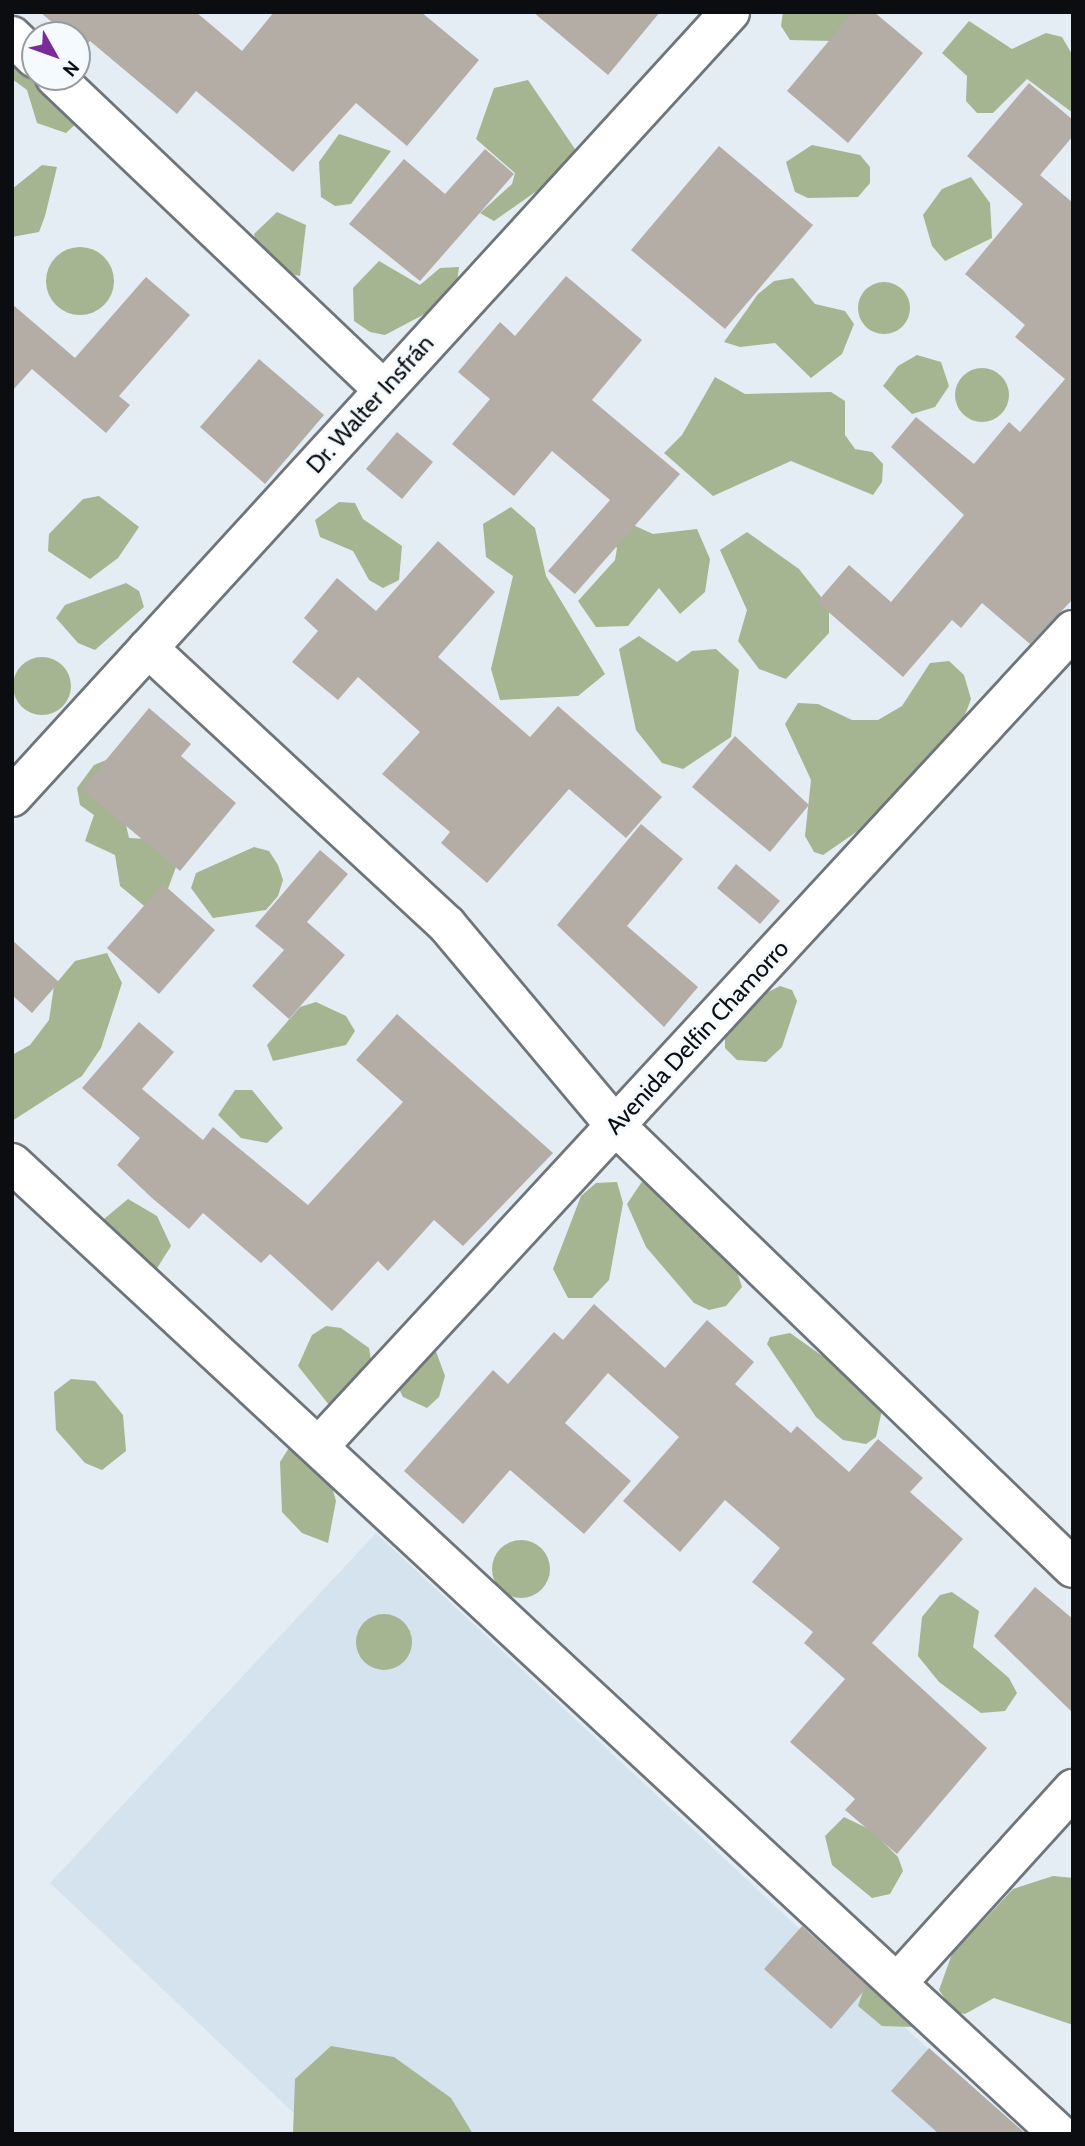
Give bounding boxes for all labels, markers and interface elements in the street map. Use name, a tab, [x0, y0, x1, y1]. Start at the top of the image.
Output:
north arrow	[21, 21, 91, 91]
text: N	[58, 56, 84, 81]
street label: Dr. Walter Insfrán	[300, 329, 440, 479]
street label: Avenida Delfin Chamorro	[599, 934, 795, 1140]

